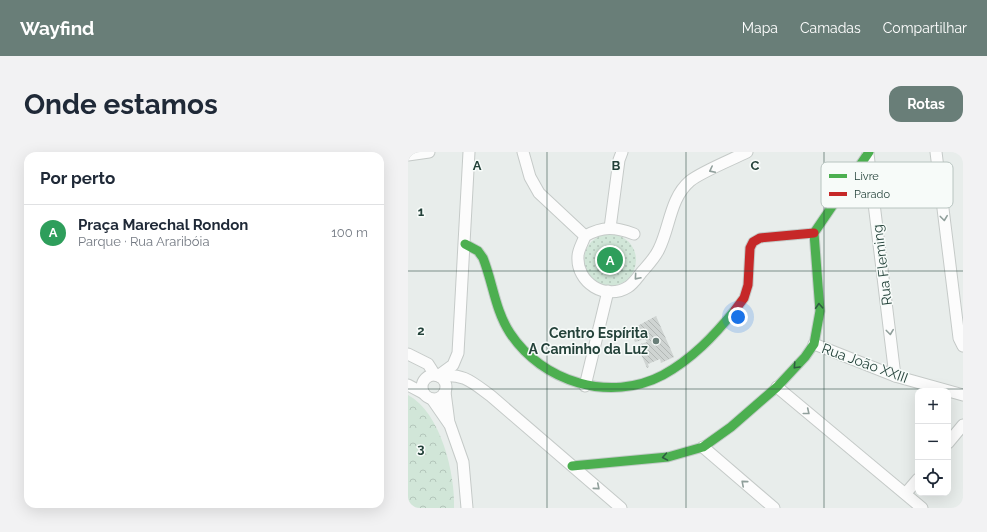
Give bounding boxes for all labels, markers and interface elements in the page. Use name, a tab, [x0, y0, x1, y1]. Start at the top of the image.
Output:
text: Wayfind	[20, 17, 94, 39]
text: Mapa	[742, 20, 778, 36]
text: Camadas	[800, 20, 861, 36]
text: Compartilhar	[883, 20, 967, 36]
button: Rotas	[889, 86, 963, 122]
text: Onde estamos	[24, 88, 218, 121]
text: A	[473, 158, 482, 173]
text: B	[612, 158, 621, 173]
text: C	[751, 158, 760, 173]
legend	[821, 162, 953, 208]
one-way arrow	[709, 165, 717, 173]
text: Por perto	[40, 168, 115, 188]
text: Livre	[854, 170, 879, 183]
text: Parado	[854, 188, 890, 201]
text: 1	[418, 204, 425, 219]
one-way arrow	[939, 215, 948, 222]
text: Praça Marechal Rondon	[78, 216, 248, 234]
street label: Rua Fleming	[869, 224, 895, 306]
text: A	[49, 225, 57, 240]
text: 100 m	[331, 225, 368, 240]
text: Parque · Rua Araribóia	[78, 234, 210, 249]
pin: A	[597, 245, 623, 275]
one-way arrow	[635, 273, 642, 280]
one-way arrow	[815, 303, 823, 309]
your location	[728, 307, 748, 327]
text: 2	[417, 323, 425, 338]
place label: Centro Espírita A Caminho da Luz	[529, 325, 648, 357]
one-way arrow	[885, 329, 894, 335]
marker: Centro Espírita A Caminho da Luz	[651, 336, 661, 346]
street label: Rua João XXIII	[820, 340, 910, 386]
one-way arrow	[793, 361, 801, 369]
map controls	[915, 388, 951, 496]
button: +	[915, 388, 951, 424]
one-way arrow	[802, 407, 810, 414]
button: −	[915, 424, 951, 460]
text: 3	[417, 441, 425, 456]
one-way arrow	[662, 452, 668, 460]
button: locate	[915, 460, 951, 496]
one-way arrow	[742, 480, 749, 487]
one-way arrow	[592, 483, 599, 490]

